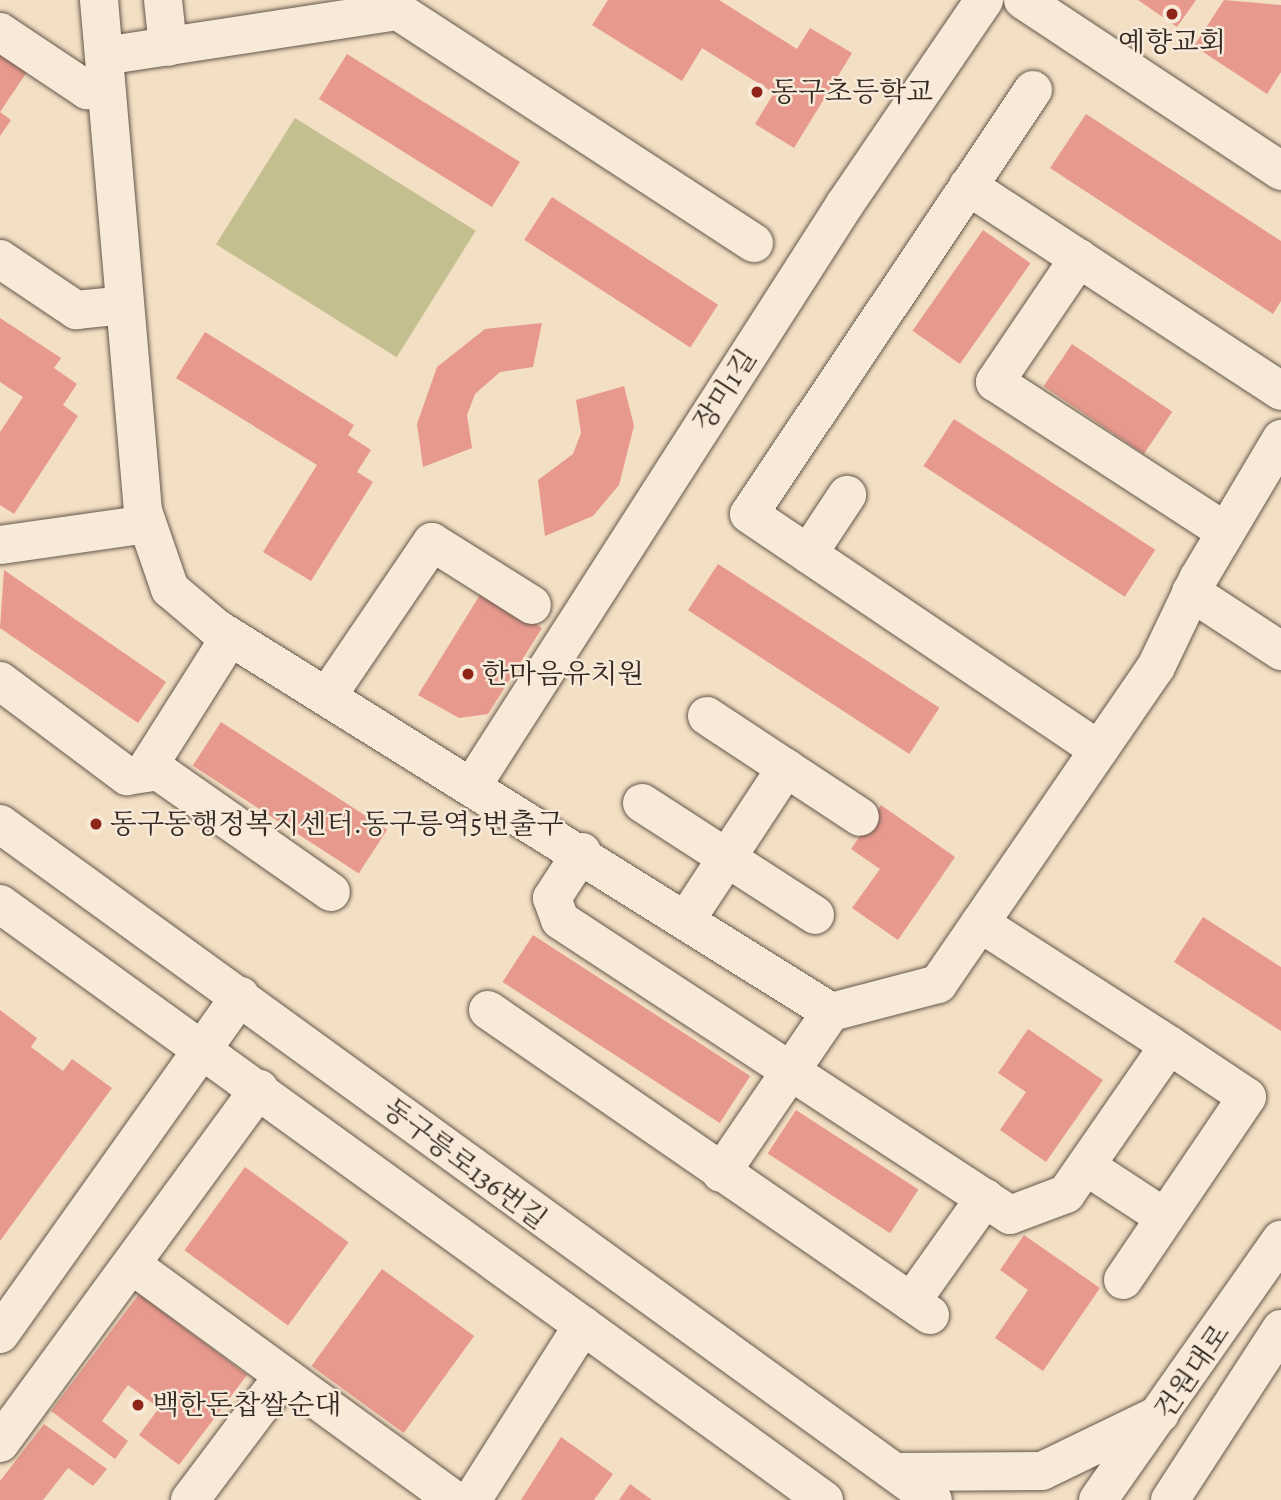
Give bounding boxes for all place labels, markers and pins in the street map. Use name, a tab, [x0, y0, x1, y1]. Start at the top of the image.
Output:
marker: 예향교회	[1164, 6, 1180, 22]
place label: 예향교회	[1118, 25, 1226, 59]
place label: 동구초등학교	[771, 75, 933, 109]
marker: 동구초등학교	[749, 84, 765, 100]
place label: 한마음유치원	[482, 657, 644, 691]
marker: 한마음유치원	[460, 666, 476, 682]
place label: 동구동행정복지센터.동구릉역5번출구	[110, 807, 563, 841]
marker: 동구동행정복지센터.동구릉역5번출구	[88, 816, 104, 832]
place label: 백한돈찹쌀순대	[152, 1388, 341, 1422]
marker: 백한돈찹쌀순대	[130, 1397, 146, 1413]

